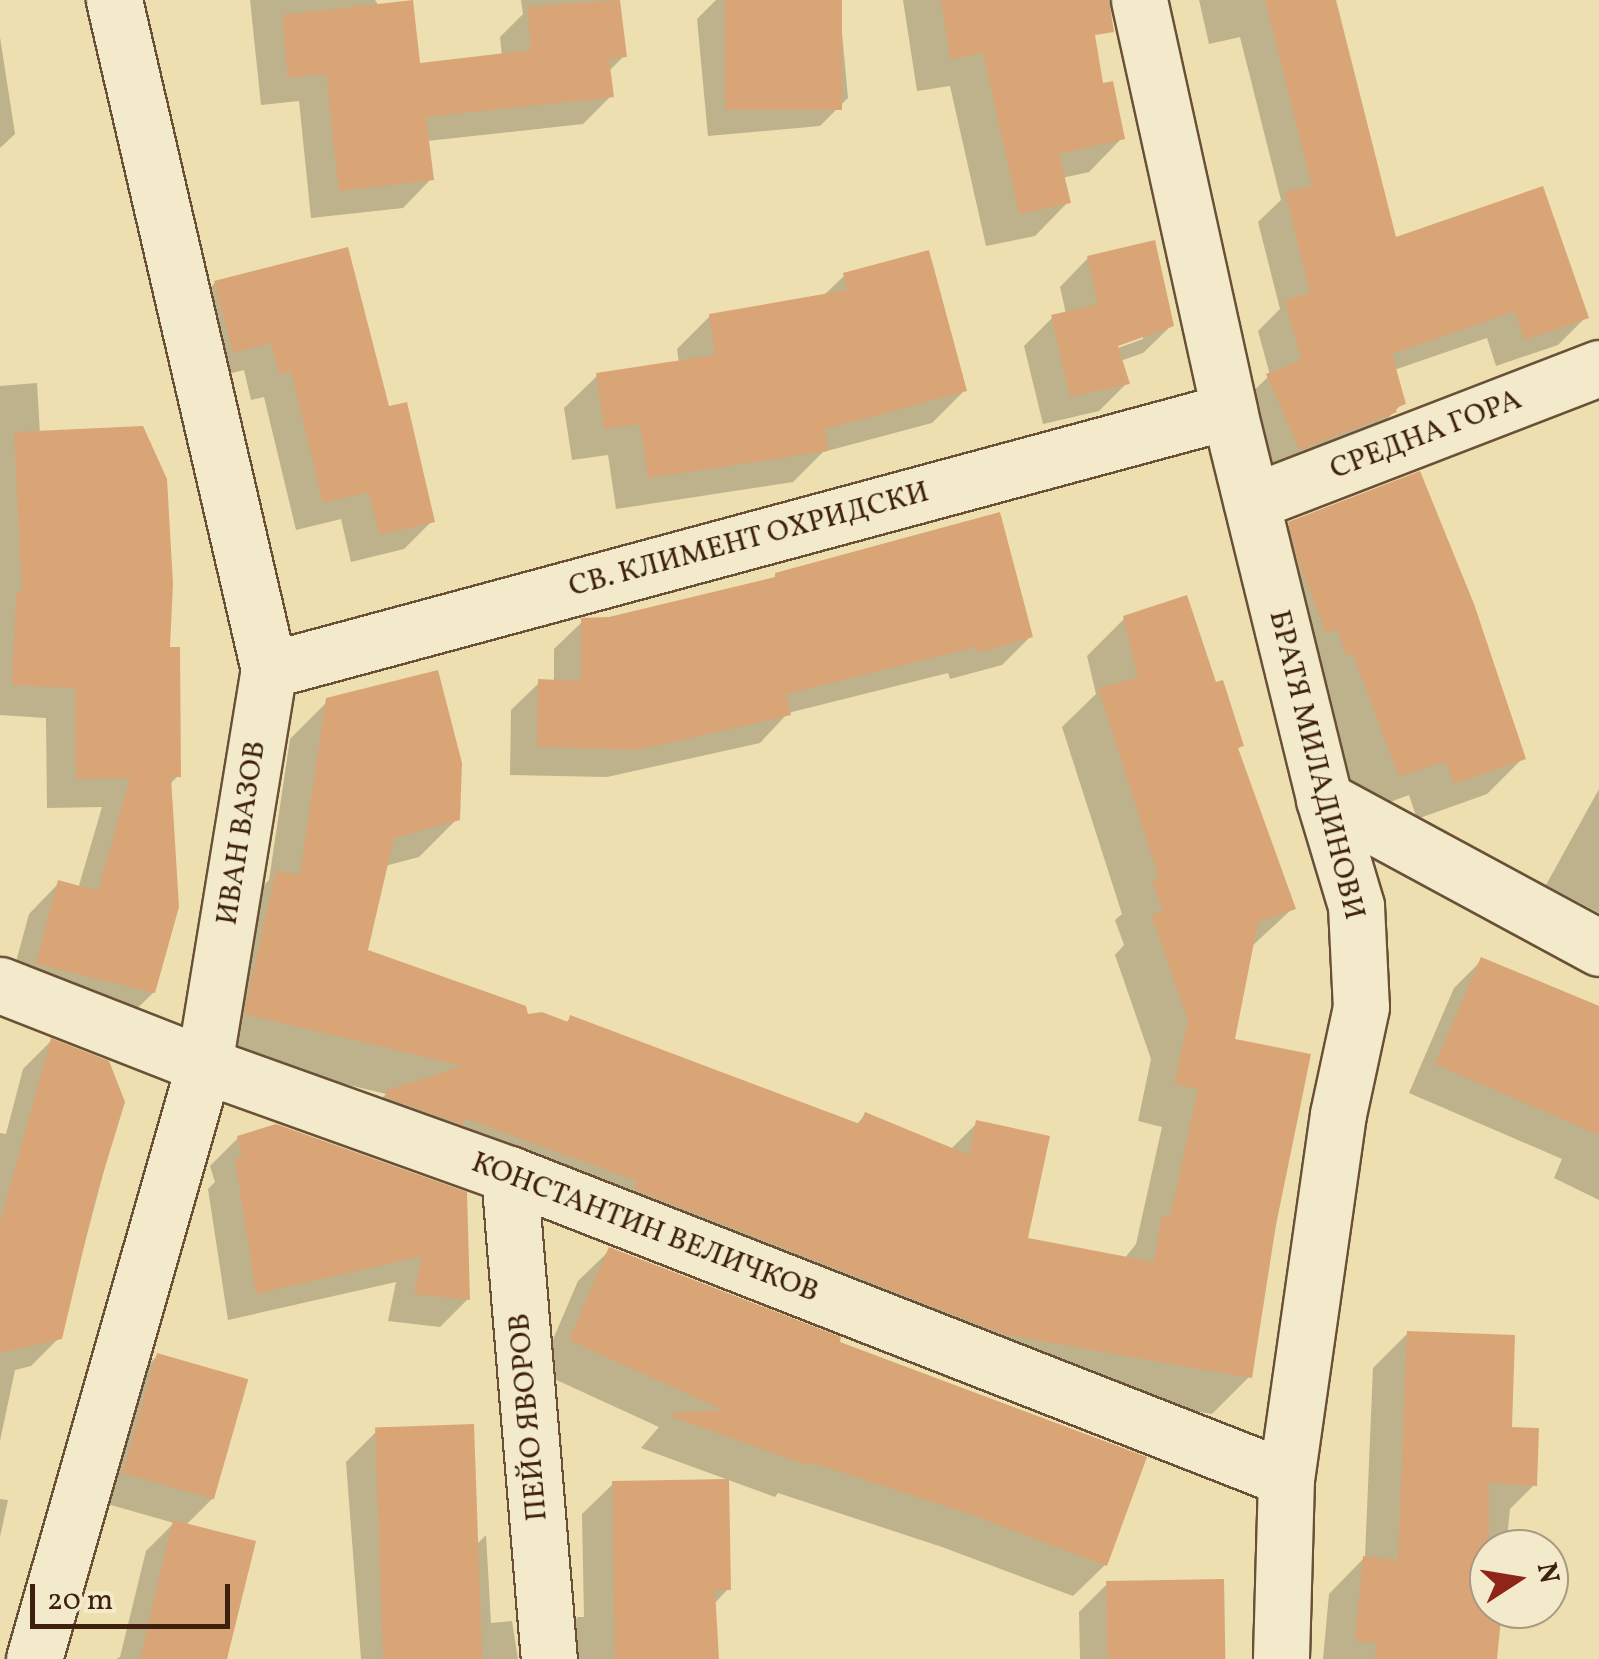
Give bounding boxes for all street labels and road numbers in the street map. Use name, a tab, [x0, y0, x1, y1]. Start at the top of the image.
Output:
street label: СРЕДНА ГОРА	[1325, 382, 1527, 488]
street label: СВ. КЛИМЕНТ ОХРИДСКИ	[565, 474, 933, 606]
street label: БРАТЯ МИЛАДИНОВИ	[1260, 606, 1372, 924]
street label: ИВАН ВАЗОВ	[210, 738, 274, 928]
street label: КОНСТАНТИН ВЕЛИЧКОВ	[466, 1145, 824, 1311]
street label: ПЕЙО ЯВОРОВ	[502, 1311, 556, 1523]

